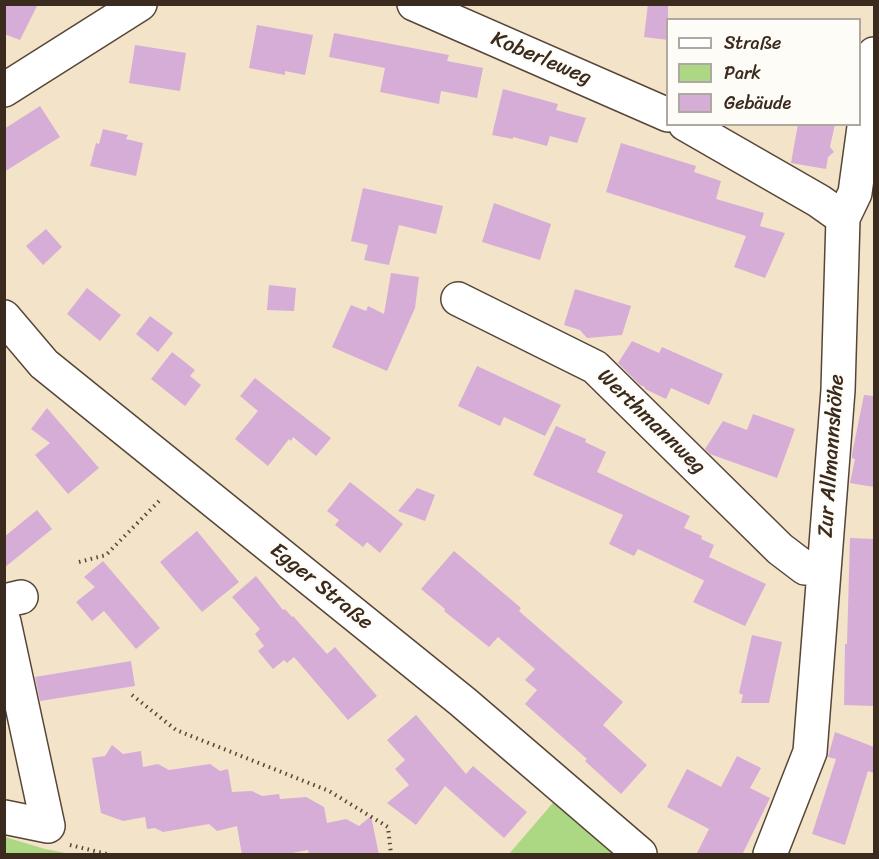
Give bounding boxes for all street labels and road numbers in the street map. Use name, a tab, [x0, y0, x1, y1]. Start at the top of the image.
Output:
street label: Koberleweg	[487, 27, 595, 91]
street label: Werthmannweg	[592, 364, 710, 480]
street label: Zur Allmannshöhe	[814, 373, 850, 539]
street label: Egger Straße	[265, 538, 377, 636]

